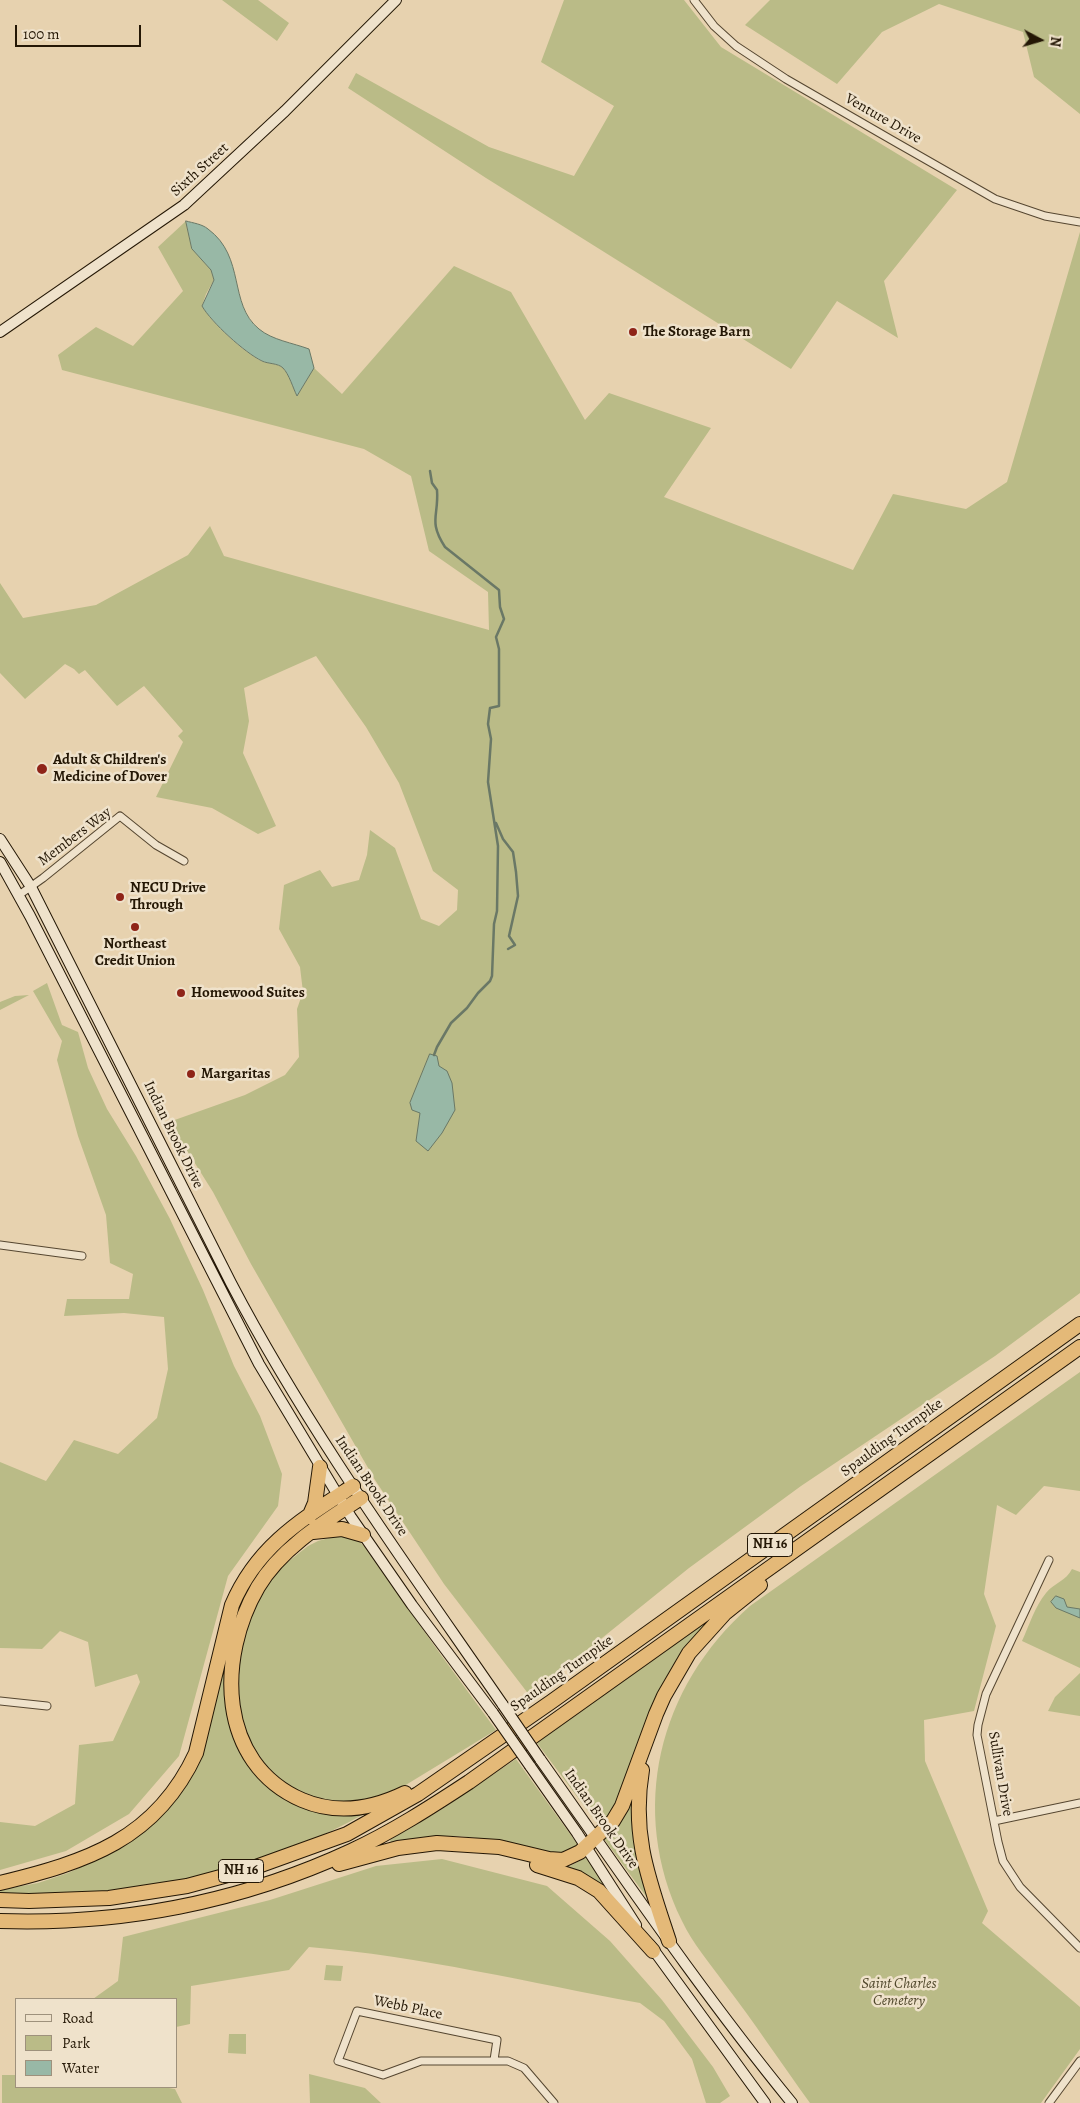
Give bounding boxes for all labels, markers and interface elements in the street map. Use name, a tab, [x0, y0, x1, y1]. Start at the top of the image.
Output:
scale bar	[18, 15, 144, 47]
north arrow	[1015, 15, 1065, 65]
text: 100 m	[23, 24, 60, 44]
text: N	[1045, 36, 1065, 48]
street label: Venture Drive	[842, 90, 924, 148]
street label: Sixth Street	[167, 139, 233, 201]
place label: The Storage Barn	[643, 323, 750, 341]
marker: The Storage Barn	[627, 326, 639, 338]
place label: Adult & Children's Medicine of Dover	[53, 751, 167, 786]
marker: Adult & Children's Medicine of Dover	[35, 762, 49, 776]
street label: Members Way	[35, 804, 115, 870]
place label: NECU Drive Through	[130, 879, 206, 914]
marker: NECU Drive Through	[114, 891, 126, 903]
marker: Northeast Credit Union	[129, 921, 141, 933]
place label: Northeast Credit Union	[95, 935, 175, 970]
place label: Homewood Suites	[191, 984, 305, 1002]
marker: Homewood Suites	[175, 987, 187, 999]
place label: Margaritas	[201, 1065, 270, 1083]
marker: Margaritas	[185, 1068, 197, 1080]
street label: Indian Brook Drive	[139, 1078, 207, 1192]
street label: Spaulding Turnpike	[838, 1395, 946, 1481]
street label: Indian Brook Drive	[331, 1432, 411, 1540]
road number: NH 16	[748, 1534, 792, 1556]
street label: Spaulding Turnpike	[507, 1632, 617, 1716]
street label: Sullivan Drive	[984, 1730, 1016, 1818]
street label: Indian Brook Drive	[560, 1766, 642, 1872]
road number: NH 16	[218, 1860, 264, 1882]
park label: Saint Charles Cemetery	[861, 1975, 937, 2010]
street label: Webb Place	[372, 1992, 444, 2024]
legend	[15, 1998, 178, 2088]
text: Road	[62, 2008, 93, 2028]
text: Park	[62, 2033, 90, 2053]
text: Water	[62, 2058, 99, 2078]

